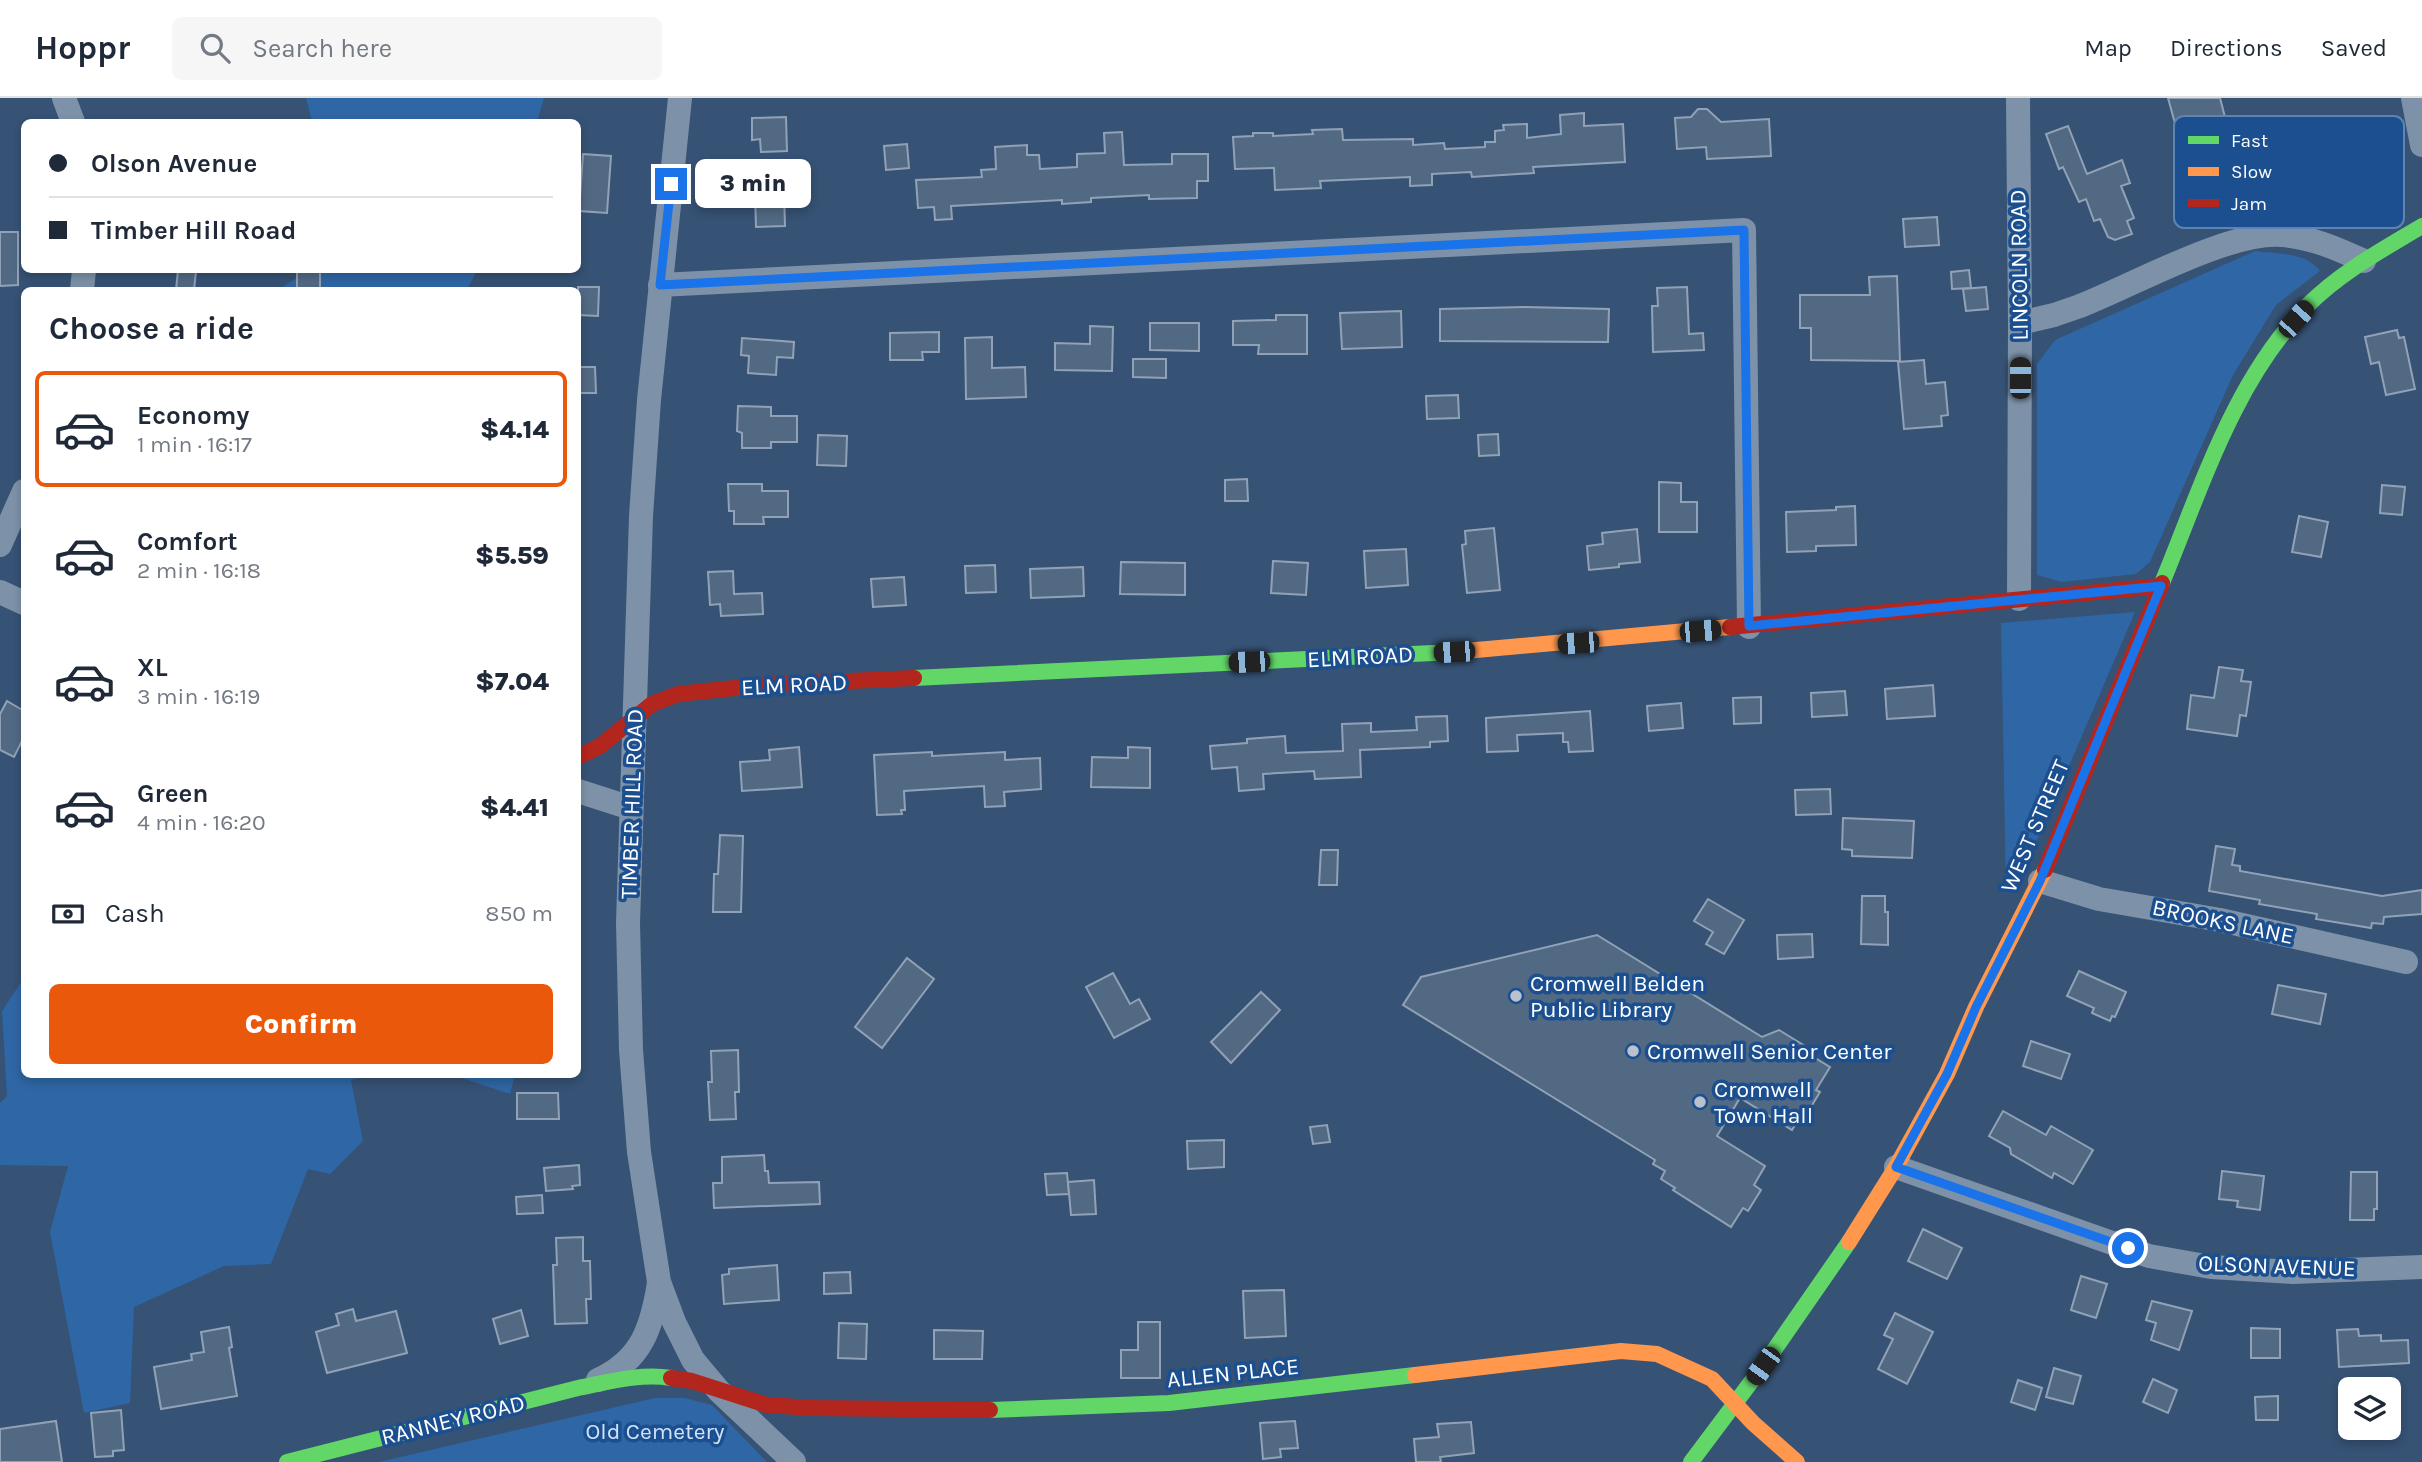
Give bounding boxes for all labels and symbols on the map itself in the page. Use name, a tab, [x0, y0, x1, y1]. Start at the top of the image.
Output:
legend	[2174, 116, 2404, 228]
text: Fast	[2231, 130, 2268, 152]
callout: 3 min	[696, 160, 811, 208]
text: Slow	[2231, 161, 2272, 183]
route end	[655, 168, 687, 200]
street label: LINCOLN ROAD	[2004, 189, 2034, 341]
text: Jam	[2231, 193, 2267, 215]
car	[2275, 296, 2318, 342]
car	[2010, 357, 2031, 399]
car	[1679, 619, 1722, 643]
car	[1557, 631, 1600, 655]
car	[1433, 640, 1476, 664]
street label: ELM ROAD	[1306, 641, 1414, 673]
car	[1228, 651, 1271, 673]
street label: ELM ROAD	[740, 669, 848, 701]
street label: TIMBER HILL ROAD	[615, 708, 649, 900]
street label: WEST STREET	[1995, 755, 2075, 896]
street label: BROOKS LANE	[2150, 894, 2296, 950]
place label: Cromwell Belden Public Library	[1530, 970, 1705, 1023]
marker: Cromwell Belden Public Library	[1508, 988, 1524, 1004]
place label: Cromwell Senior Center	[1647, 1038, 1892, 1065]
marker: Cromwell Senior Center	[1625, 1043, 1641, 1059]
place label: Cromwell Town Hall	[1714, 1076, 1813, 1129]
marker: Cromwell Town Hall	[1692, 1094, 1708, 1110]
route start	[2112, 1232, 2144, 1264]
street label: OLSON AVENUE	[2198, 1250, 2356, 1282]
car	[1743, 1343, 1784, 1389]
street label: ALLEN PLACE	[1166, 1353, 1300, 1393]
street label: RANNEY ROAD	[378, 1389, 528, 1451]
park label: Old Cemetery	[585, 1418, 725, 1445]

